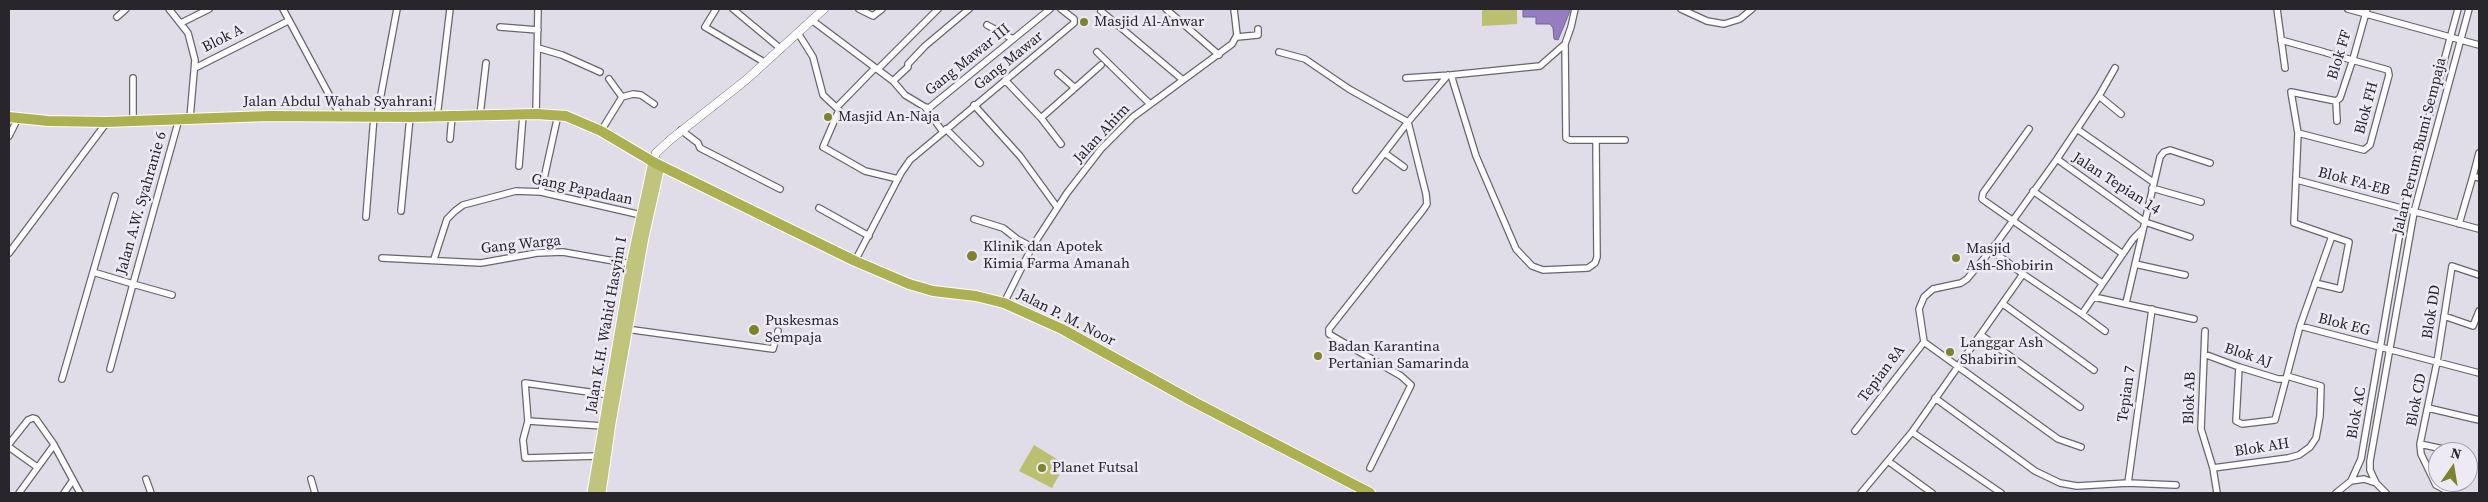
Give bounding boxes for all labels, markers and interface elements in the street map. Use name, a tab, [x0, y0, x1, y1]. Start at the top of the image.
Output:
place label: Masjid Al-Anwar	[1094, 13, 1204, 31]
marker: Masjid Al-Anwar	[1078, 16, 1090, 28]
street label: Gang Mawar III	[922, 20, 1014, 100]
street label: Blok A	[200, 21, 246, 57]
street label: Gang Mawar	[971, 28, 1047, 94]
street label: Blok FF	[2324, 28, 2356, 82]
street label: Jalan Perum Bumi Sempaja	[2389, 56, 2451, 236]
street label: Blok FH	[2351, 80, 2383, 136]
street label: Jalan Abdul Wahab Syahrani	[243, 93, 433, 111]
street label: Jalan Ahim	[1070, 101, 1134, 167]
place label: Masjid An-Naja	[838, 108, 940, 126]
marker: Masjid An-Naja	[822, 111, 834, 123]
street label: Jalan A.W. Syahranie 6	[113, 129, 171, 277]
street label: Jalan Tepian 14	[2069, 149, 2163, 219]
street label: Blok FA-EB	[2316, 164, 2392, 200]
street label: Gang Papadaan	[530, 170, 634, 210]
street label: Gang Warga	[480, 232, 562, 258]
street label: Jalan K.H. Wahid Hasyim I	[583, 236, 631, 414]
place label: Klinik dan Apotek Kimia Farma Amanah	[983, 238, 1130, 273]
place label: Masjid Ash-Shobirin	[1966, 240, 2054, 275]
marker: Klinik dan Apotek Kimia Farma Amanah	[965, 249, 979, 263]
marker: Masjid Ash-Shobirin	[1950, 252, 1962, 264]
street label: Blok DD	[2419, 284, 2445, 340]
street label: Jalan P. M. Noor	[1014, 286, 1118, 350]
street label: Blok EG	[2316, 310, 2372, 340]
place label: Puskesmas Sempaja	[765, 312, 839, 347]
marker: Puskesmas Sempaja	[747, 323, 761, 337]
place label: Langgar Ash Shabirin	[1960, 334, 2043, 369]
place label: Badan Karantina Pertanian Samarinda	[1328, 338, 1469, 373]
street label: Blok AJ	[2222, 340, 2274, 372]
street label: Tepian 8A	[1855, 342, 1909, 406]
marker: Langgar Ash Shabirin	[1944, 346, 1956, 358]
marker: Badan Karantina Pertanian Samarinda	[1312, 350, 1324, 362]
street label: Tepian 7	[2114, 365, 2140, 423]
street label: Blok AB	[2180, 371, 2200, 425]
street label: Blok CD	[2403, 372, 2431, 428]
street label: Blok AC	[2344, 386, 2370, 440]
street label: Blok AH	[2233, 435, 2291, 461]
north arrow	[2428, 442, 2478, 492]
text: N	[2449, 442, 2463, 464]
place label: Planet Futsal	[1052, 459, 1138, 477]
marker: Planet Futsal	[1036, 462, 1048, 474]

